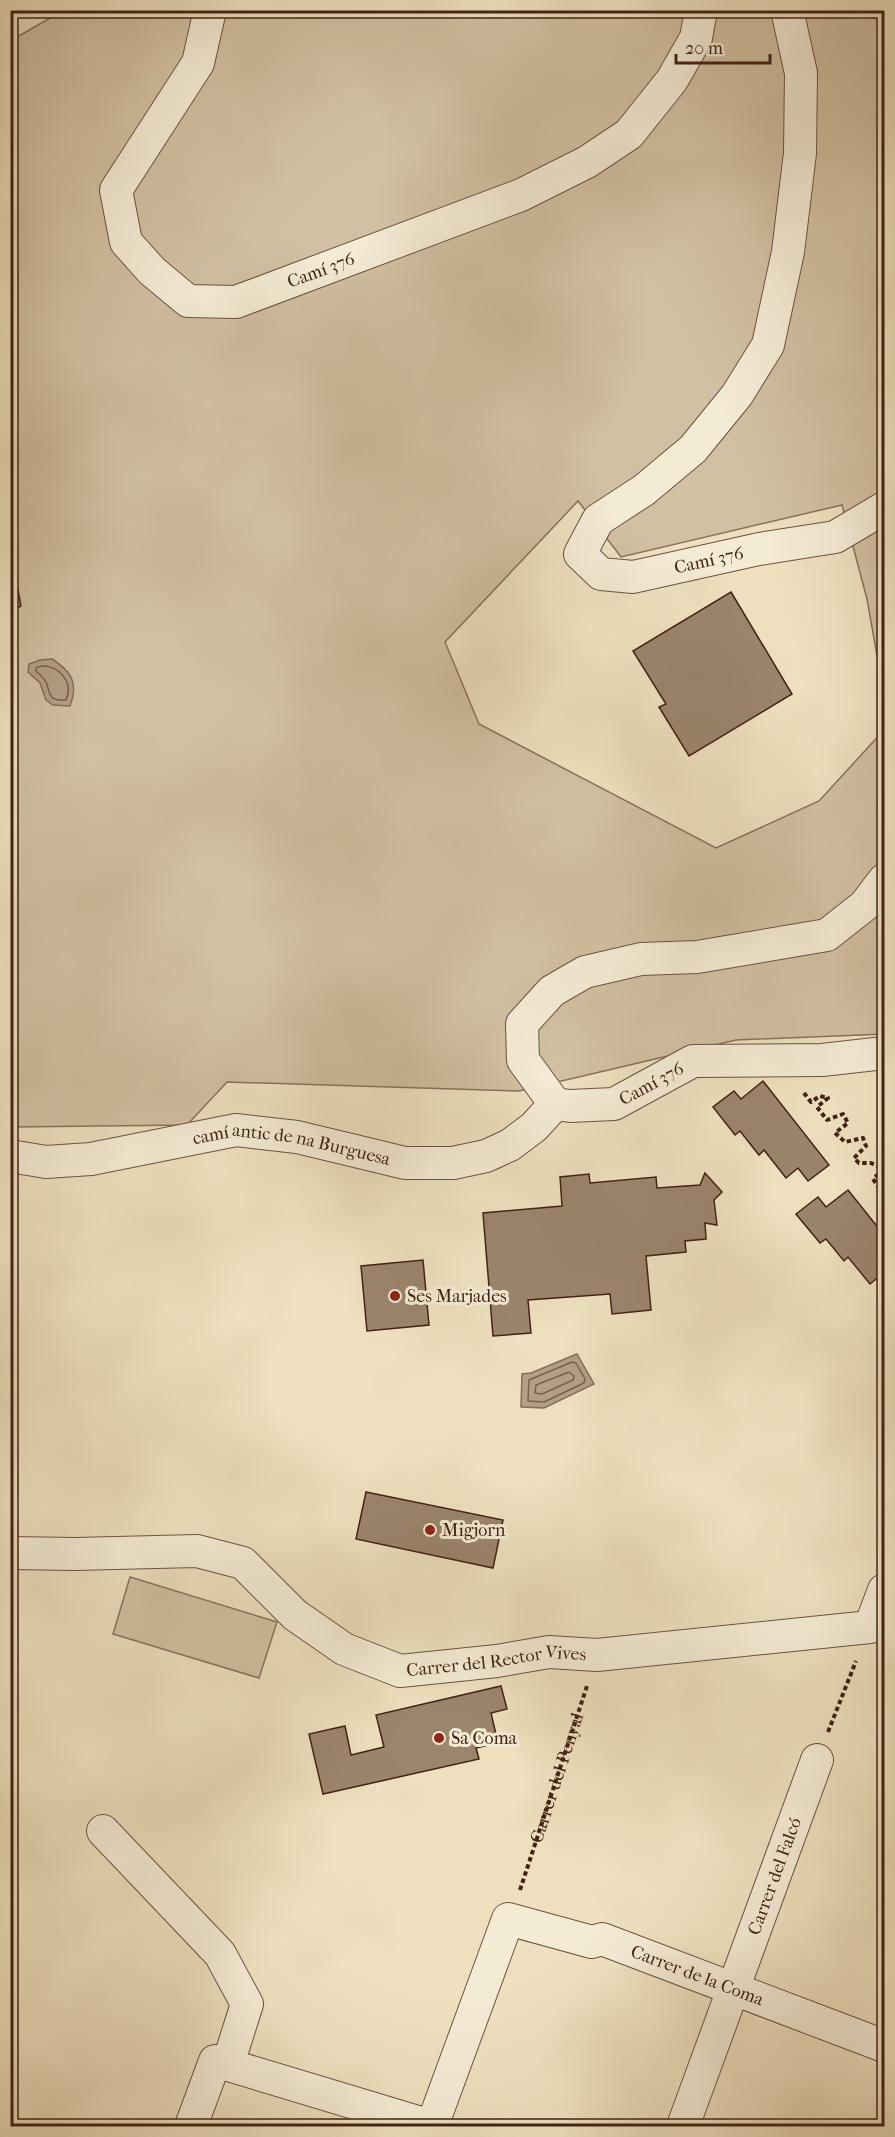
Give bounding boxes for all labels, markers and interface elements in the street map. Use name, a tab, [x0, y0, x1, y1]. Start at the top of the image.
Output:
scale bar	[676, 27, 770, 65]
text: 20 m	[685, 38, 723, 59]
street label: Camí 376	[284, 248, 358, 292]
street label: Camí 376	[672, 542, 746, 578]
street label: Camí 376	[615, 1057, 688, 1110]
street label: camí antic de na Burguesa	[191, 1119, 393, 1170]
place label: Ses Marjades	[407, 1286, 507, 1307]
marker: Ses Marjades	[388, 1289, 402, 1303]
place label: Migjorn	[442, 1520, 506, 1541]
marker: Migjorn	[423, 1523, 437, 1537]
street label: Carrer del Rector Vives	[405, 1641, 587, 1681]
street label: Carrer del Penyal	[526, 1710, 588, 1846]
place label: Sa Coma	[451, 1728, 518, 1749]
marker: Sa Coma	[432, 1731, 446, 1745]
street label: Carrer del Falcó	[743, 1815, 806, 1938]
street label: Carrer de la Coma	[628, 1940, 767, 2010]

